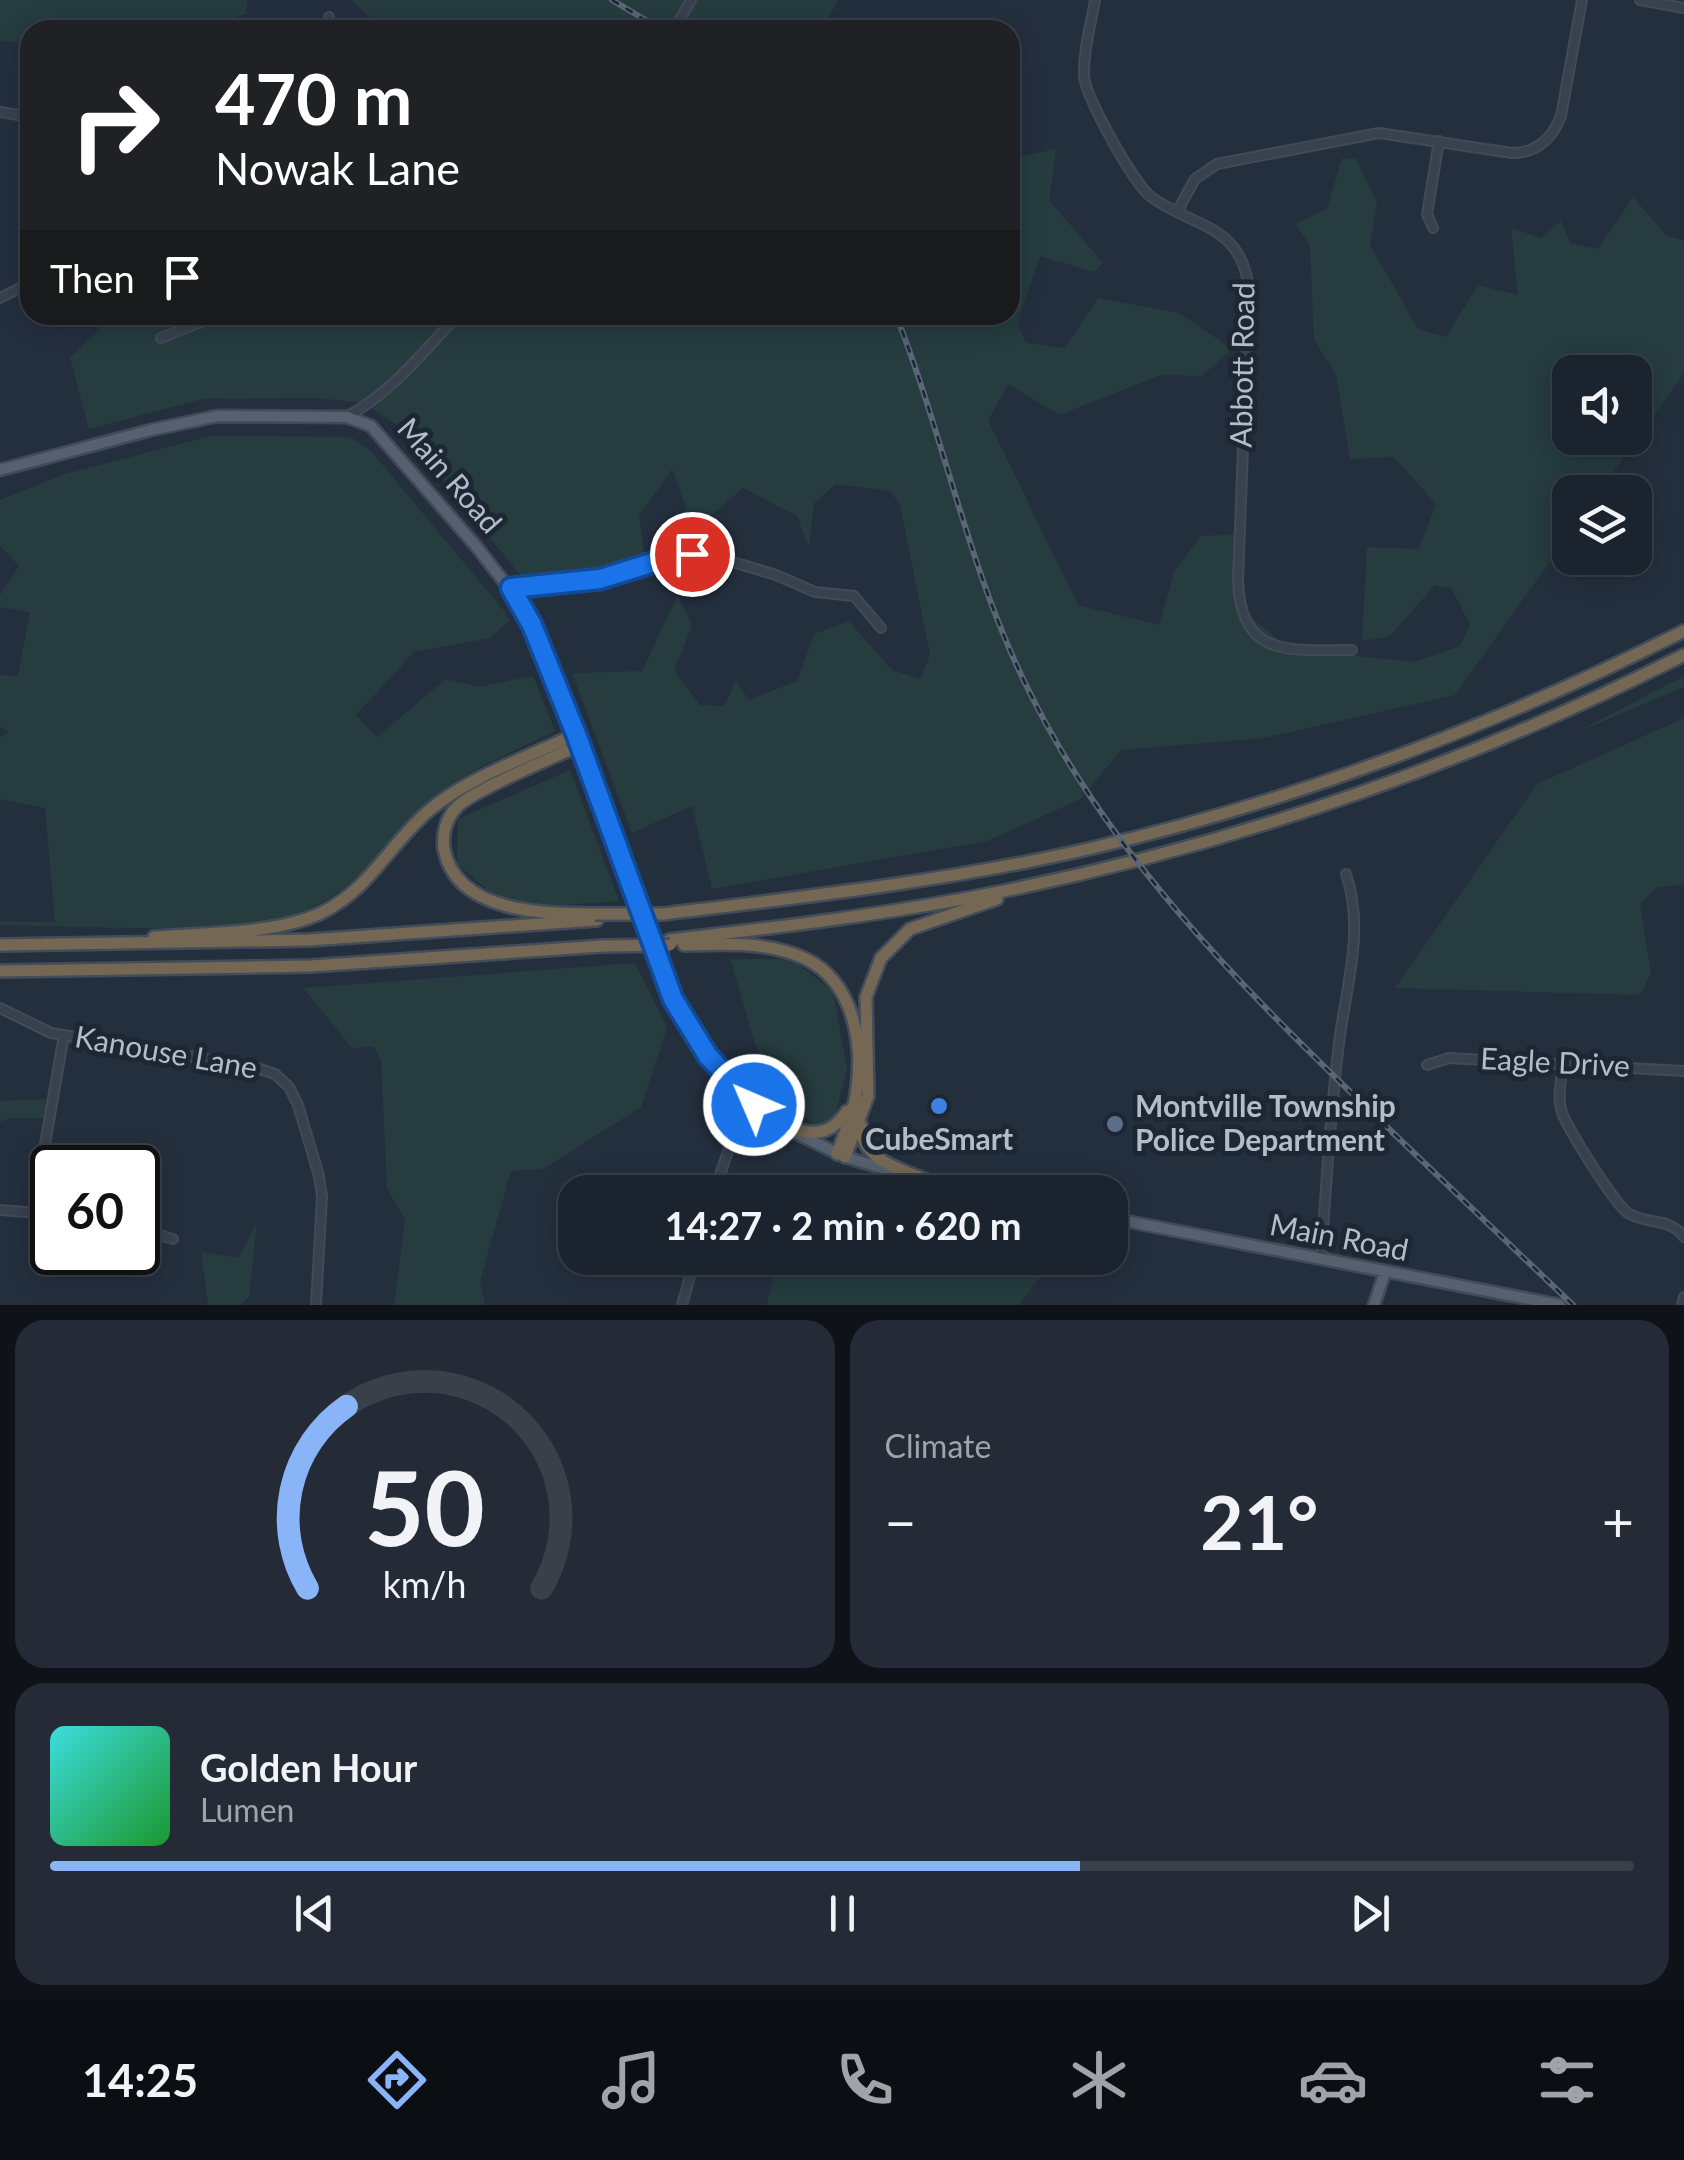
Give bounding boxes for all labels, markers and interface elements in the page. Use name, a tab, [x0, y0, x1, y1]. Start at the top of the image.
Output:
text: 470 m	[215, 56, 412, 140]
icon: right	[50, 60, 180, 190]
text: Nowak Lane	[215, 141, 460, 195]
icon: arrive	[155, 250, 210, 305]
text: Then	[50, 255, 135, 301]
street label: Abbott Road	[1222, 282, 1260, 448]
map controls	[1552, 355, 1652, 575]
button: sound	[1552, 355, 1652, 455]
street label: Main Road	[391, 410, 510, 540]
button: layers	[1552, 475, 1652, 575]
pin	[650, 512, 735, 597]
icon: arrive	[665, 527, 720, 582]
street label: Kanouse Lane	[72, 1017, 260, 1085]
street label: Eagle Drive	[1479, 1039, 1631, 1083]
position arrow	[702, 1053, 806, 1157]
place label: Montville Township Police Department	[1135, 1087, 1396, 1157]
marker: CubeSmart	[928, 1095, 950, 1117]
marker: Montville Township Police Department	[1104, 1113, 1126, 1135]
place label: CubeSmart	[865, 1120, 1013, 1156]
speed limit sign: 60	[30, 1145, 160, 1275]
text: 14:27 · 2 min · 620 m	[664, 1202, 1022, 1248]
street label: Main Road	[1267, 1205, 1412, 1267]
text: Climate	[885, 1426, 991, 1465]
text: 50	[364, 1443, 485, 1568]
text: 21°	[1200, 1476, 1318, 1566]
text: −	[885, 1488, 916, 1554]
text: +	[1602, 1488, 1634, 1554]
text: km/h	[383, 1563, 467, 1606]
text: Golden Hour	[200, 1744, 417, 1790]
text: Lumen	[200, 1790, 294, 1829]
icon: previous	[287, 1886, 342, 1941]
icon: pause	[815, 1886, 870, 1941]
icon: next	[1343, 1886, 1398, 1941]
icon: directions	[362, 2045, 432, 2115]
icon: music	[596, 2045, 666, 2115]
icon: phone	[830, 2045, 900, 2115]
icon: climate	[1064, 2045, 1134, 2115]
icon: car	[1298, 2045, 1368, 2115]
icon: filters	[1532, 2045, 1602, 2115]
text: 14:25	[82, 2053, 198, 2107]

